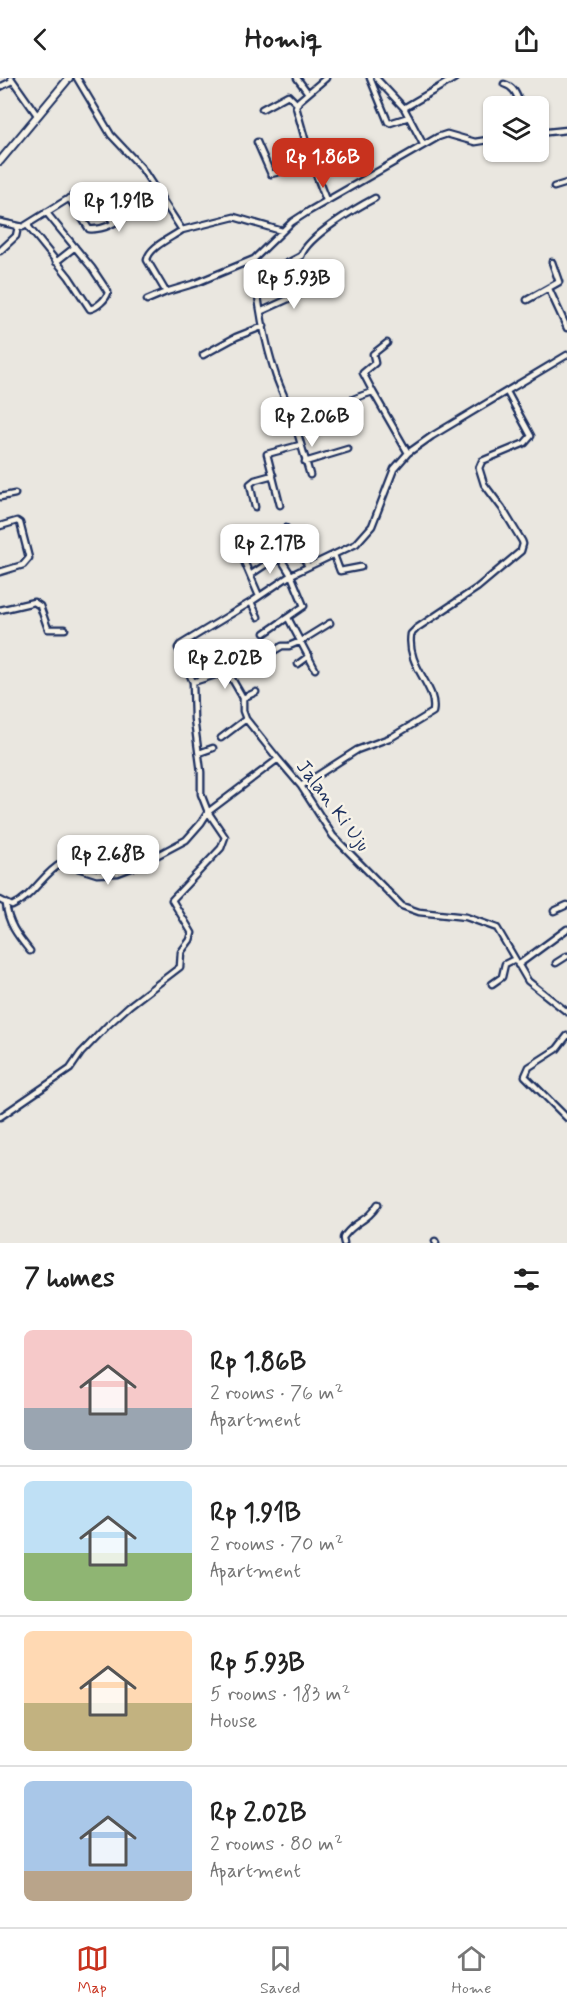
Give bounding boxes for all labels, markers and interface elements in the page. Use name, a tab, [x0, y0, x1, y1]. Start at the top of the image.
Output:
text: Homiq	[245, 22, 322, 57]
icon: back	[24, 23, 57, 56]
icon: share	[510, 23, 543, 56]
map controls	[483, 96, 549, 162]
button: layers	[483, 96, 549, 162]
pin: Rp 1.86B	[261, 138, 385, 189]
text: Rp 1.86B	[286, 144, 360, 171]
pin: Rp 1.91B	[57, 182, 181, 233]
text: Rp 1.91B	[84, 188, 154, 215]
pin: Rp 5.93B	[232, 259, 356, 310]
text: Rp 5.93B	[258, 265, 330, 292]
pin: Rp 2.06B	[250, 397, 374, 448]
text: Rp 2.06B	[275, 403, 349, 430]
pin: Rp 2.17B	[208, 524, 332, 575]
text: Rp 2.17B	[234, 530, 306, 557]
pin: Rp 2.02B	[163, 639, 287, 690]
text: Rp 2.02B	[188, 645, 262, 672]
street label: Jalan Ki Uju	[289, 755, 376, 857]
pin: Rp 2.68B	[46, 835, 170, 886]
text: Rp 2.68B	[71, 841, 145, 868]
text: 7 homes	[24, 1262, 115, 1296]
icon: filters	[510, 1263, 543, 1296]
text: Rp 1.86B	[210, 1346, 306, 1380]
icon: home	[72, 1354, 144, 1426]
text: 2 rooms · 76 m²	[210, 1380, 343, 1407]
text: Apartment	[210, 1407, 301, 1434]
text: Rp 1.91B	[210, 1497, 301, 1531]
icon: home	[72, 1505, 144, 1577]
text: 2 rooms · 70 m²	[210, 1531, 344, 1558]
text: Apartment	[210, 1558, 301, 1585]
text: Rp 5.93B	[210, 1647, 305, 1681]
icon: home	[72, 1655, 144, 1727]
text: 5 rooms · 183 m²	[210, 1681, 350, 1708]
text: House	[210, 1708, 257, 1735]
text: Rp 2.02B	[210, 1797, 306, 1831]
icon: home	[72, 1805, 144, 1877]
text: 2 rooms · 80 m²	[210, 1831, 343, 1858]
text: Apartment	[210, 1858, 301, 1885]
tab: Map	[76, 1942, 109, 1999]
tab: Saved	[260, 1942, 300, 1999]
tab: Home	[452, 1942, 491, 1999]

